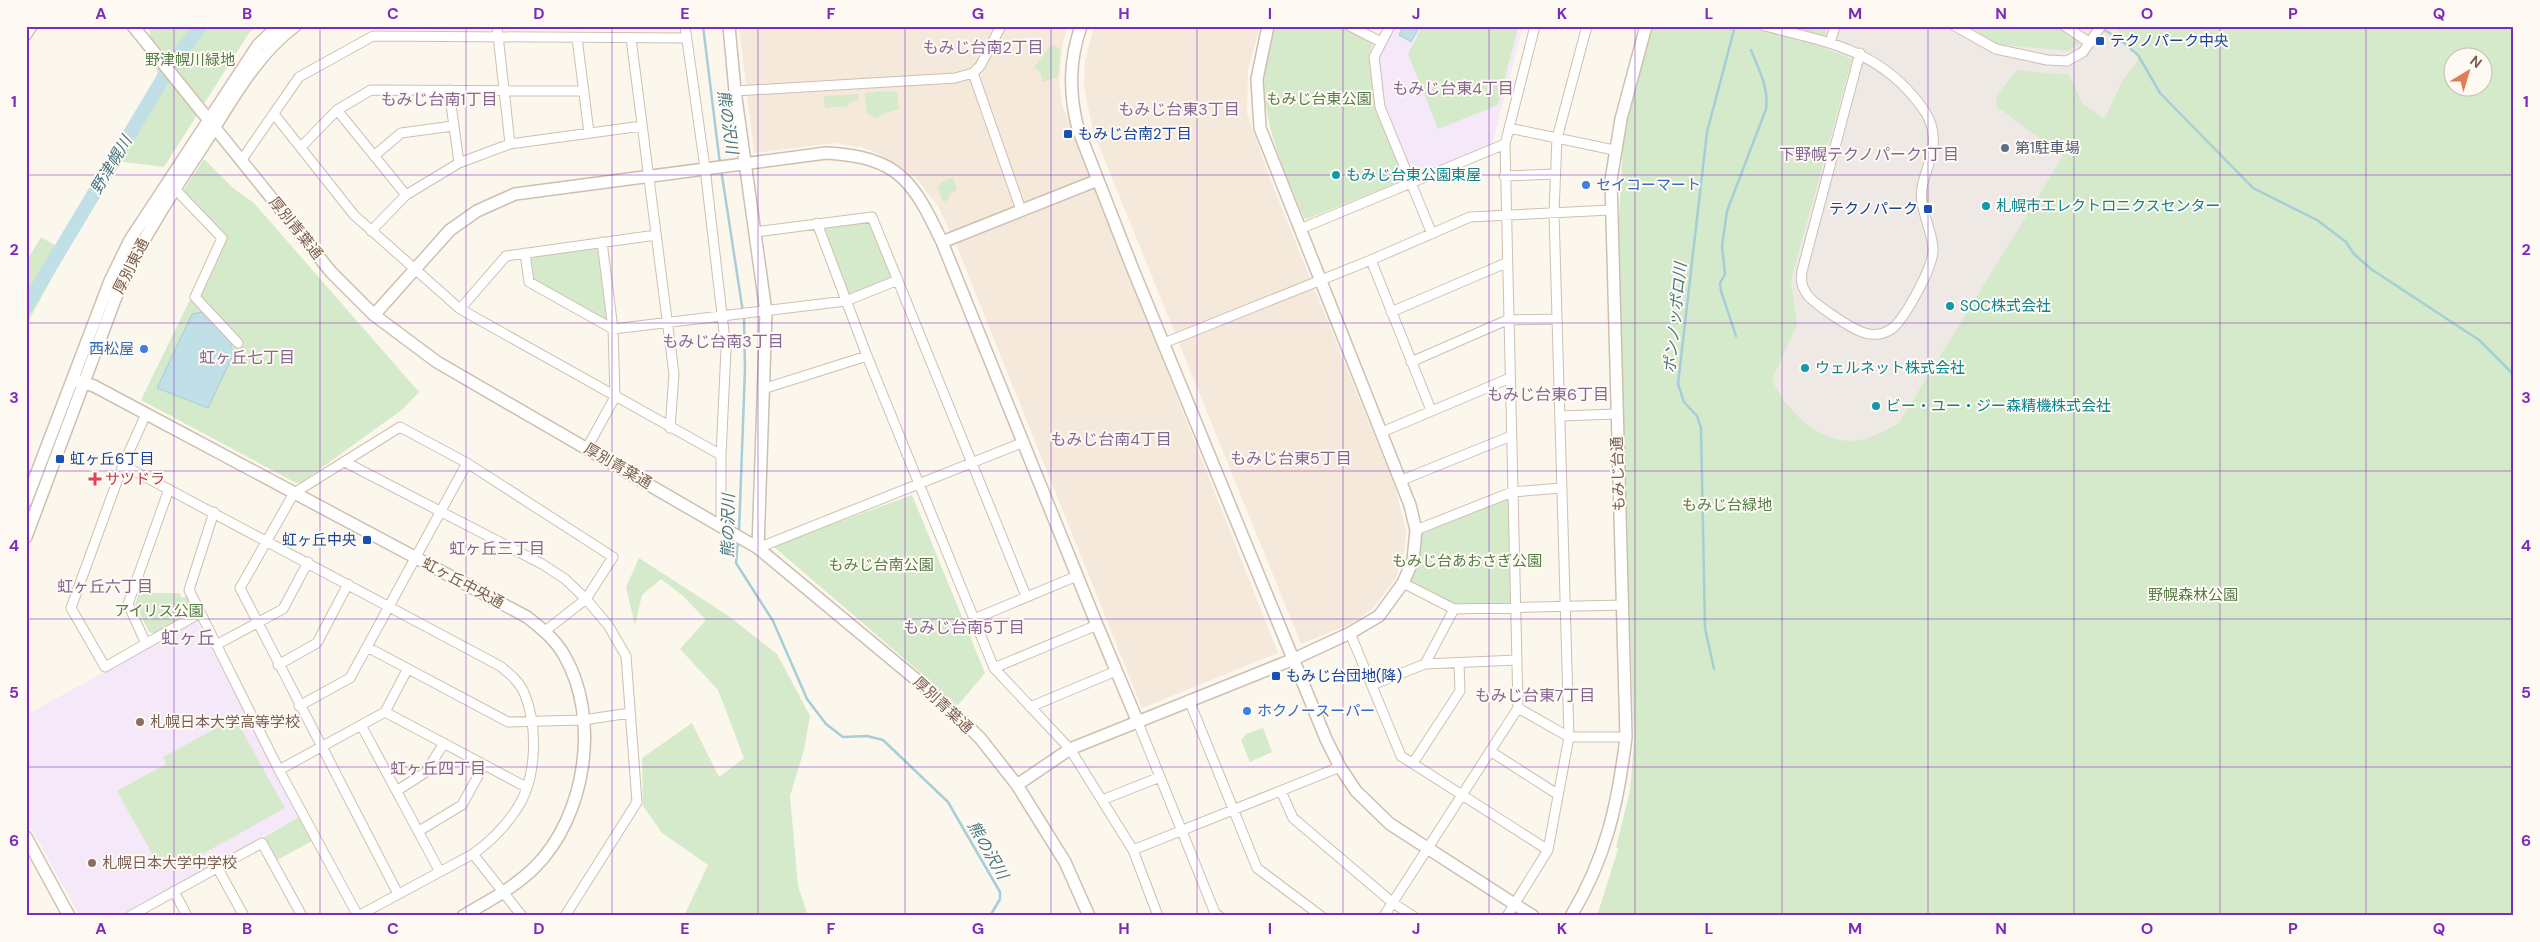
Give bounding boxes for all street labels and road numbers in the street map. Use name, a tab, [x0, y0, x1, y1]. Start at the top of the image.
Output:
street label: 厚別青葉通	[265, 193, 327, 263]
street label: 厚別東通	[108, 235, 154, 297]
street label: もみじ台通	[1607, 436, 1629, 512]
street label: 厚別青葉通	[581, 439, 655, 493]
street label: 虹ヶ丘中央通	[419, 553, 507, 613]
street label: 厚別青葉通	[909, 672, 977, 738]

